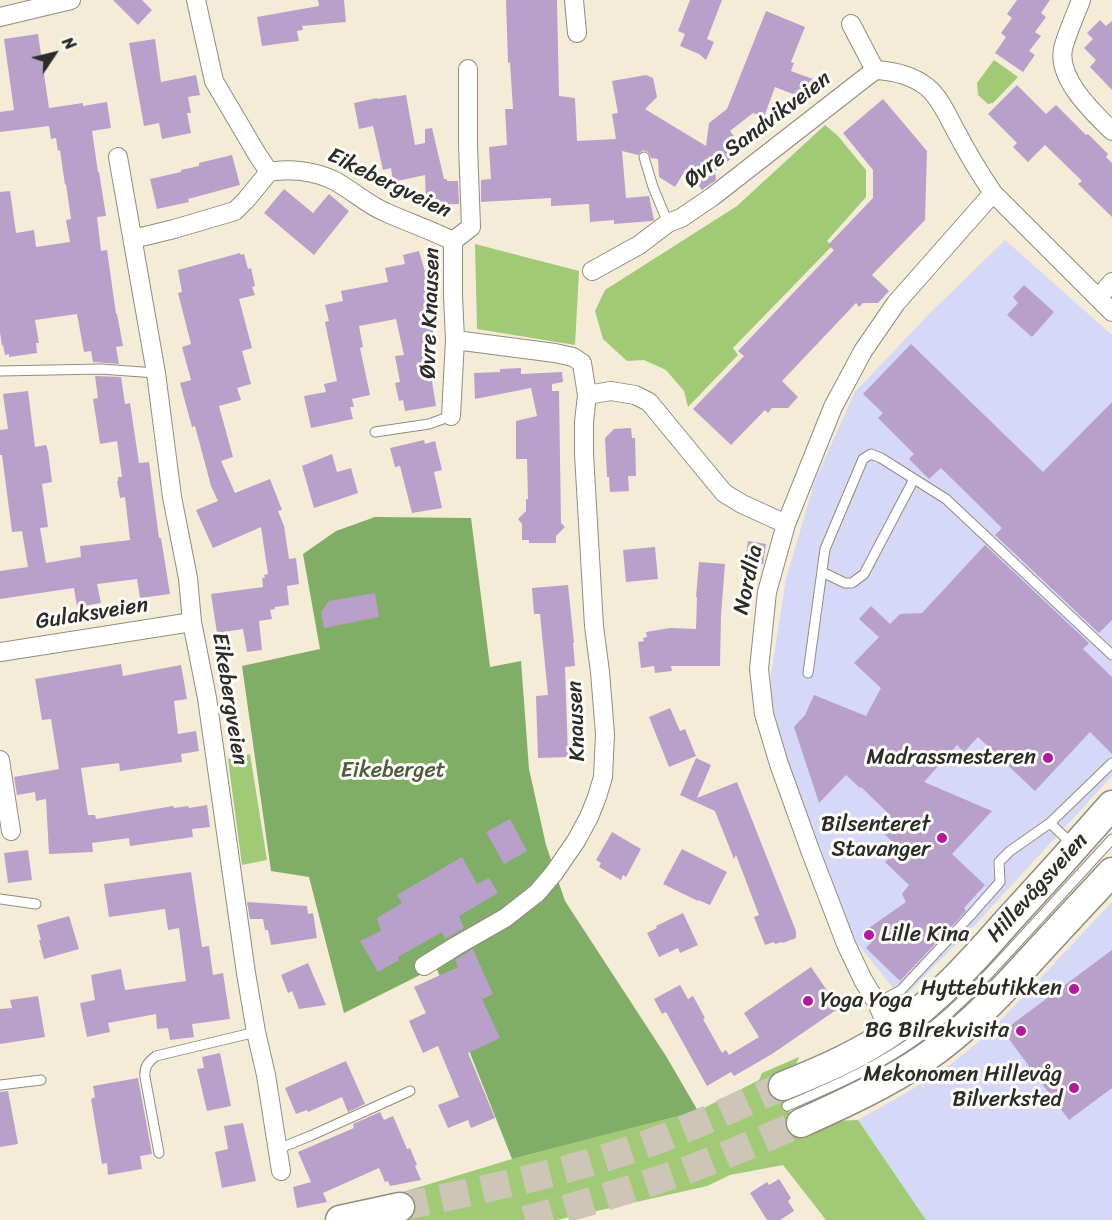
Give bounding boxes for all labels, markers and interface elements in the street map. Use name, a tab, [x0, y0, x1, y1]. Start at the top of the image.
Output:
north arrow	[24, 24, 84, 84]
text: N	[54, 31, 84, 56]
street label: Øvre Sandvikveien	[679, 66, 837, 194]
street label: Eikebergveien	[323, 143, 455, 225]
street label: Øvre Knausen	[416, 247, 446, 379]
street label: Nordlia	[729, 543, 769, 617]
street label: Gulaksveien	[34, 592, 150, 636]
street label: Eikebergveien	[205, 631, 253, 767]
street label: Knausen	[562, 680, 592, 762]
place label: Madrassmesteren	[866, 745, 1036, 771]
marker: Madrassmesteren	[1041, 751, 1055, 765]
park label: Eikeberget	[341, 758, 445, 784]
place label: Bilsenteret Stavanger	[821, 812, 930, 864]
street label: Hillevågsveien	[982, 828, 1094, 948]
marker: Bilsenteret Stavanger	[935, 831, 949, 845]
place label: Lille Kina	[881, 922, 969, 948]
marker: Lille Kina	[862, 928, 876, 942]
place label: Hyttebutikken	[920, 976, 1062, 1002]
marker: Hyttebutikken	[1067, 982, 1081, 996]
place label: Yoga Yoga	[820, 988, 912, 1014]
marker: Yoga Yoga	[801, 994, 815, 1008]
place label: BG Bilrekvisita	[865, 1018, 1009, 1044]
marker: BG Bilrekvisita	[1014, 1024, 1028, 1038]
place label: Mekonomen Hillevåg Bilverksted	[863, 1062, 1062, 1114]
marker: Mekonomen Hillevåg Bilverksted	[1067, 1081, 1081, 1095]

